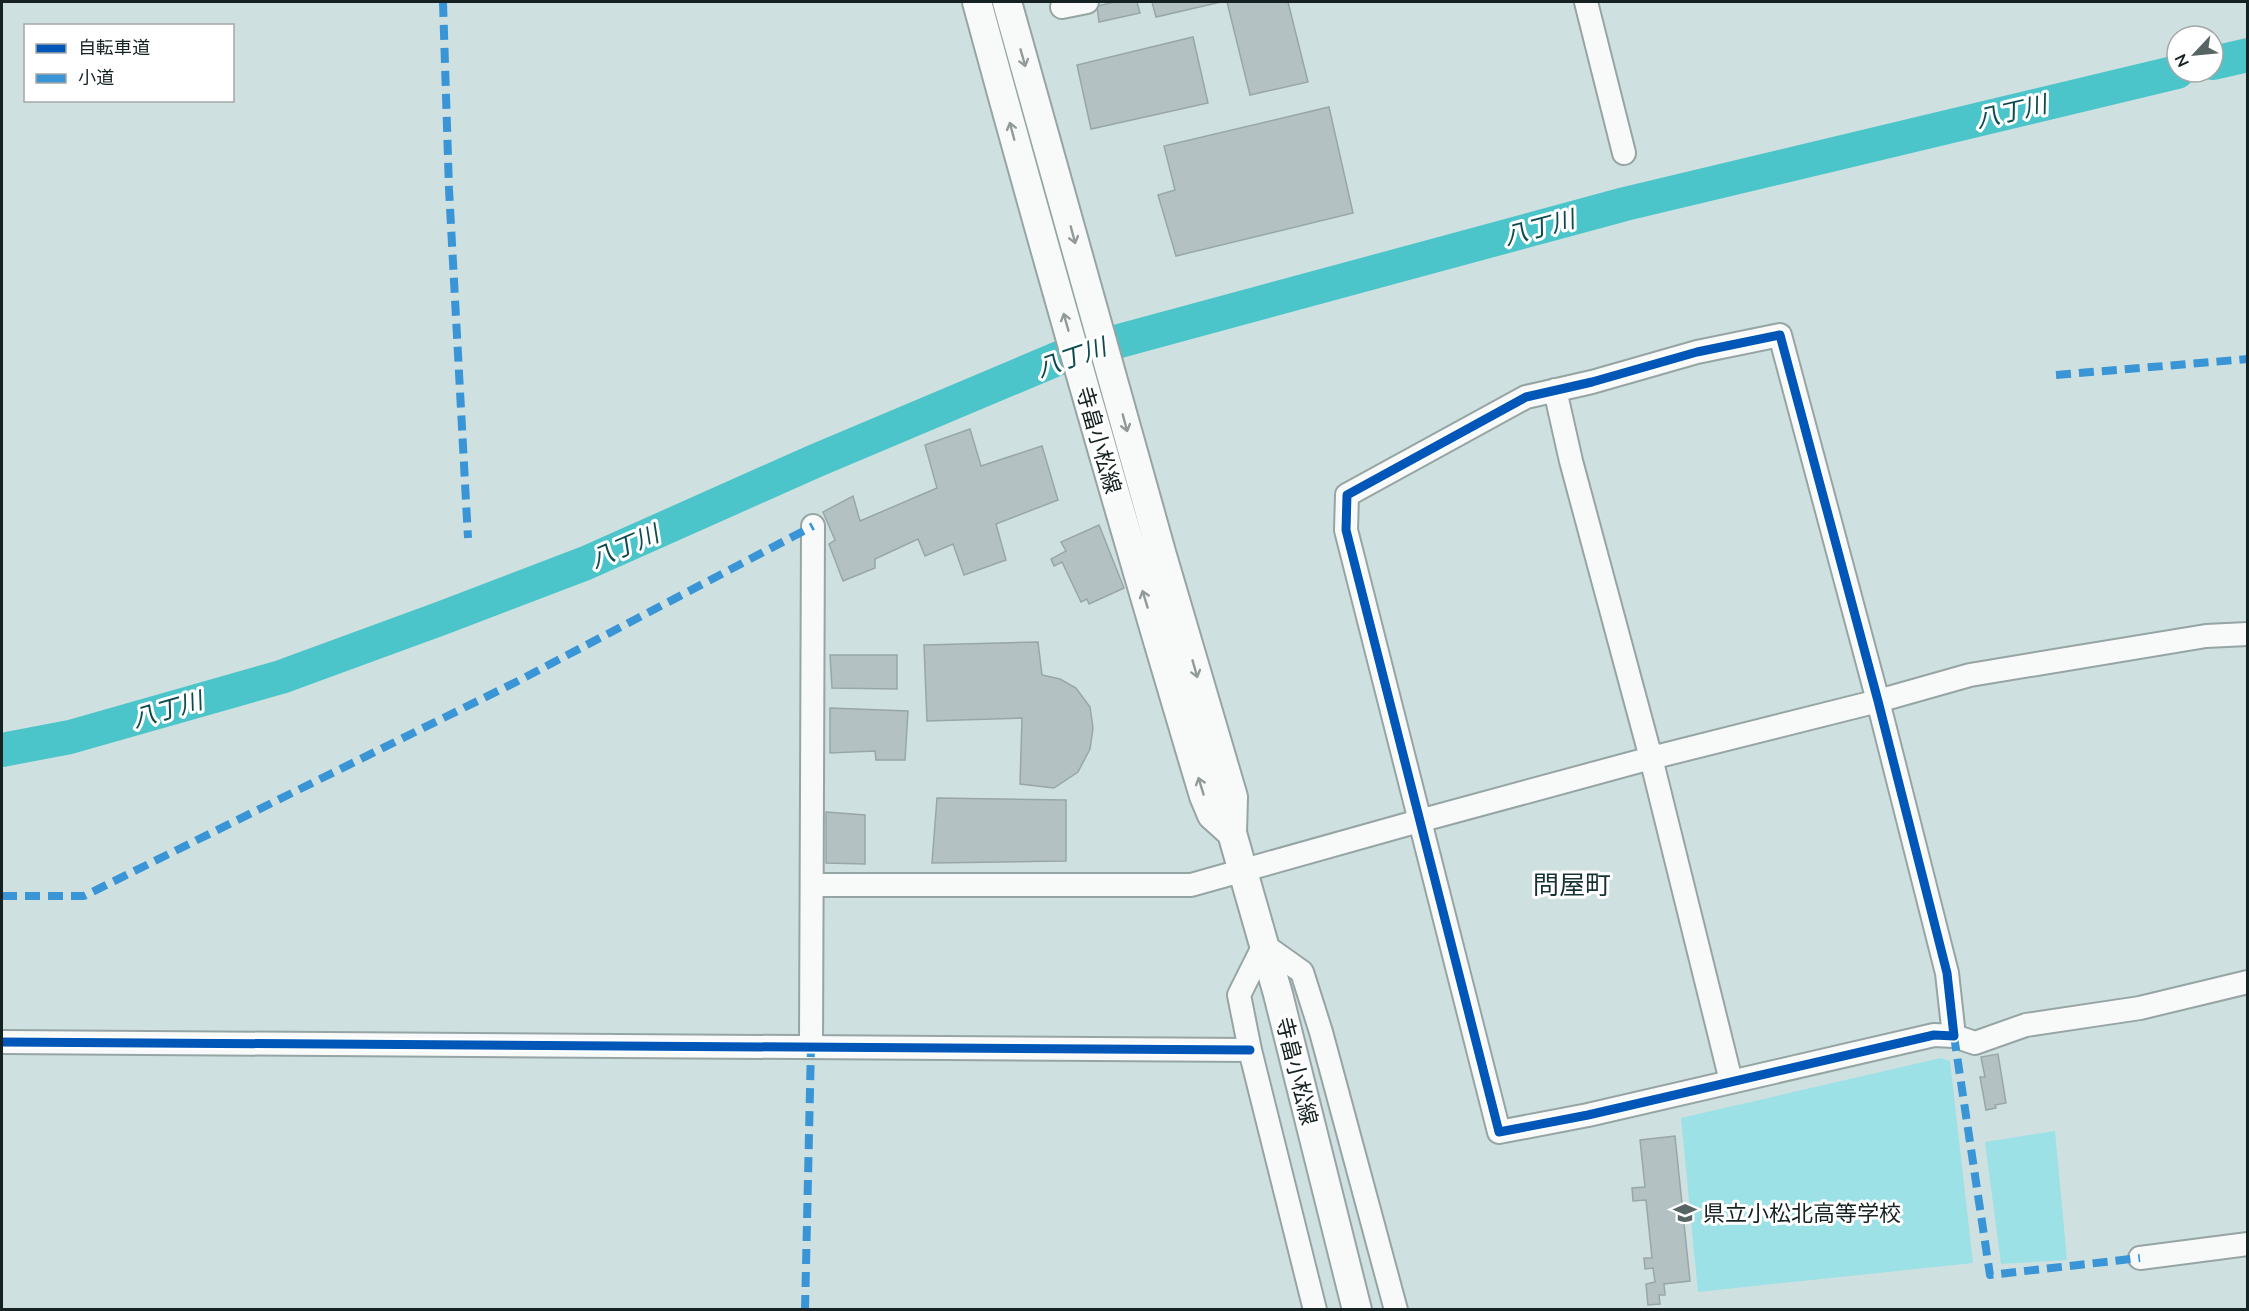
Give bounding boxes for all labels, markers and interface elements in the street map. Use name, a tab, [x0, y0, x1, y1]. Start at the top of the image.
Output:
legend	[24, 24, 234, 102]
north arrow	[2165, 24, 2225, 84]
text: 自転車道	[78, 36, 150, 59]
one-way arrow	[1018, 48, 1029, 67]
text: N	[2170, 51, 2193, 70]
text: 小道	[78, 66, 114, 89]
water label: 八丁川	[1973, 88, 2052, 134]
one-way arrow	[1006, 122, 1017, 141]
water label: 八丁川	[1500, 202, 1581, 251]
one-way arrow	[1068, 225, 1080, 244]
one-way arrow	[1060, 313, 1071, 332]
water label: 八丁川	[1032, 330, 1113, 383]
street label: 寺畠小松線	[1070, 383, 1128, 497]
one-way arrow	[1120, 413, 1132, 432]
water label: 八丁川	[585, 517, 666, 574]
one-way arrow	[1139, 590, 1150, 609]
one-way arrow	[1190, 659, 1201, 678]
water label: 八丁川	[128, 684, 209, 733]
one-way arrow	[1195, 776, 1206, 795]
district label: 問屋町	[1533, 868, 1611, 901]
street label: 寺畠小松線	[1270, 1014, 1324, 1128]
place label: 県立小松北高等学校	[1703, 1199, 1901, 1227]
school or university icon: 県立小松北高等学校	[1672, 1200, 1698, 1226]

